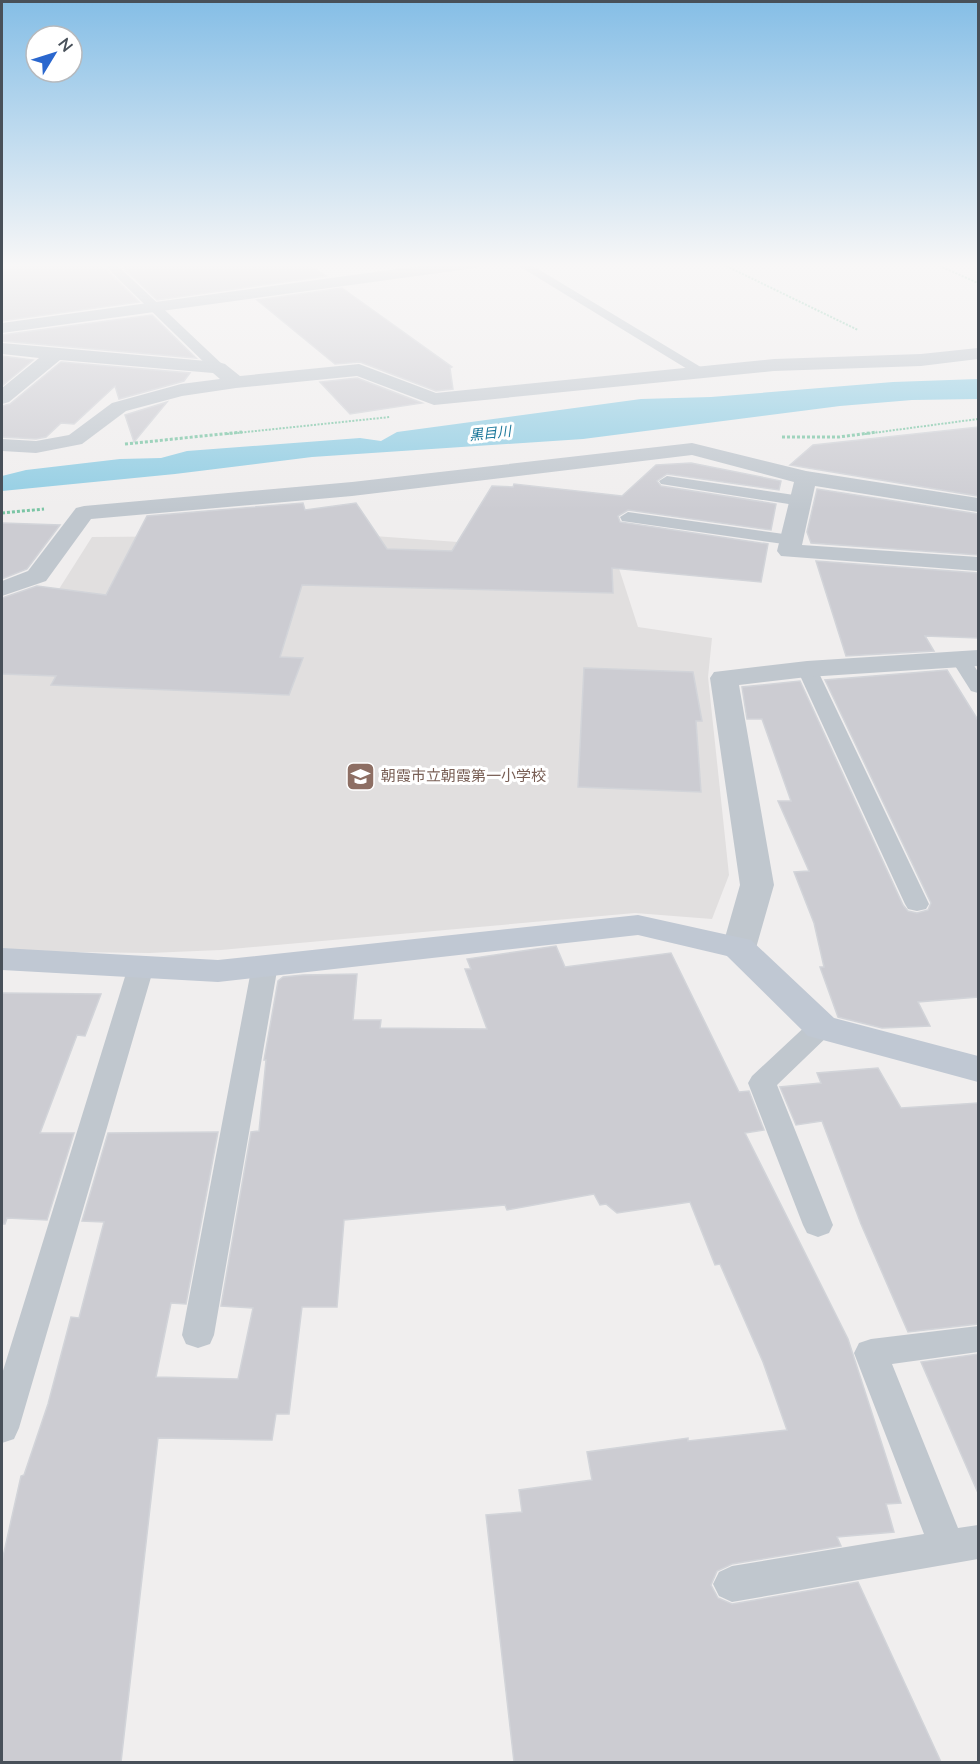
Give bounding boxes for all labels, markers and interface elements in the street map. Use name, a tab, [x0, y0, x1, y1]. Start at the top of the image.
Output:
north arrow	[24, 24, 84, 84]
text: N	[55, 34, 77, 55]
water label: 黒目川	[468, 422, 514, 443]
school or university icon: 朝霞市立朝霞第一小学校	[344, 760, 376, 792]
place label: 朝霞市立朝霞第一小学校	[381, 766, 546, 784]

